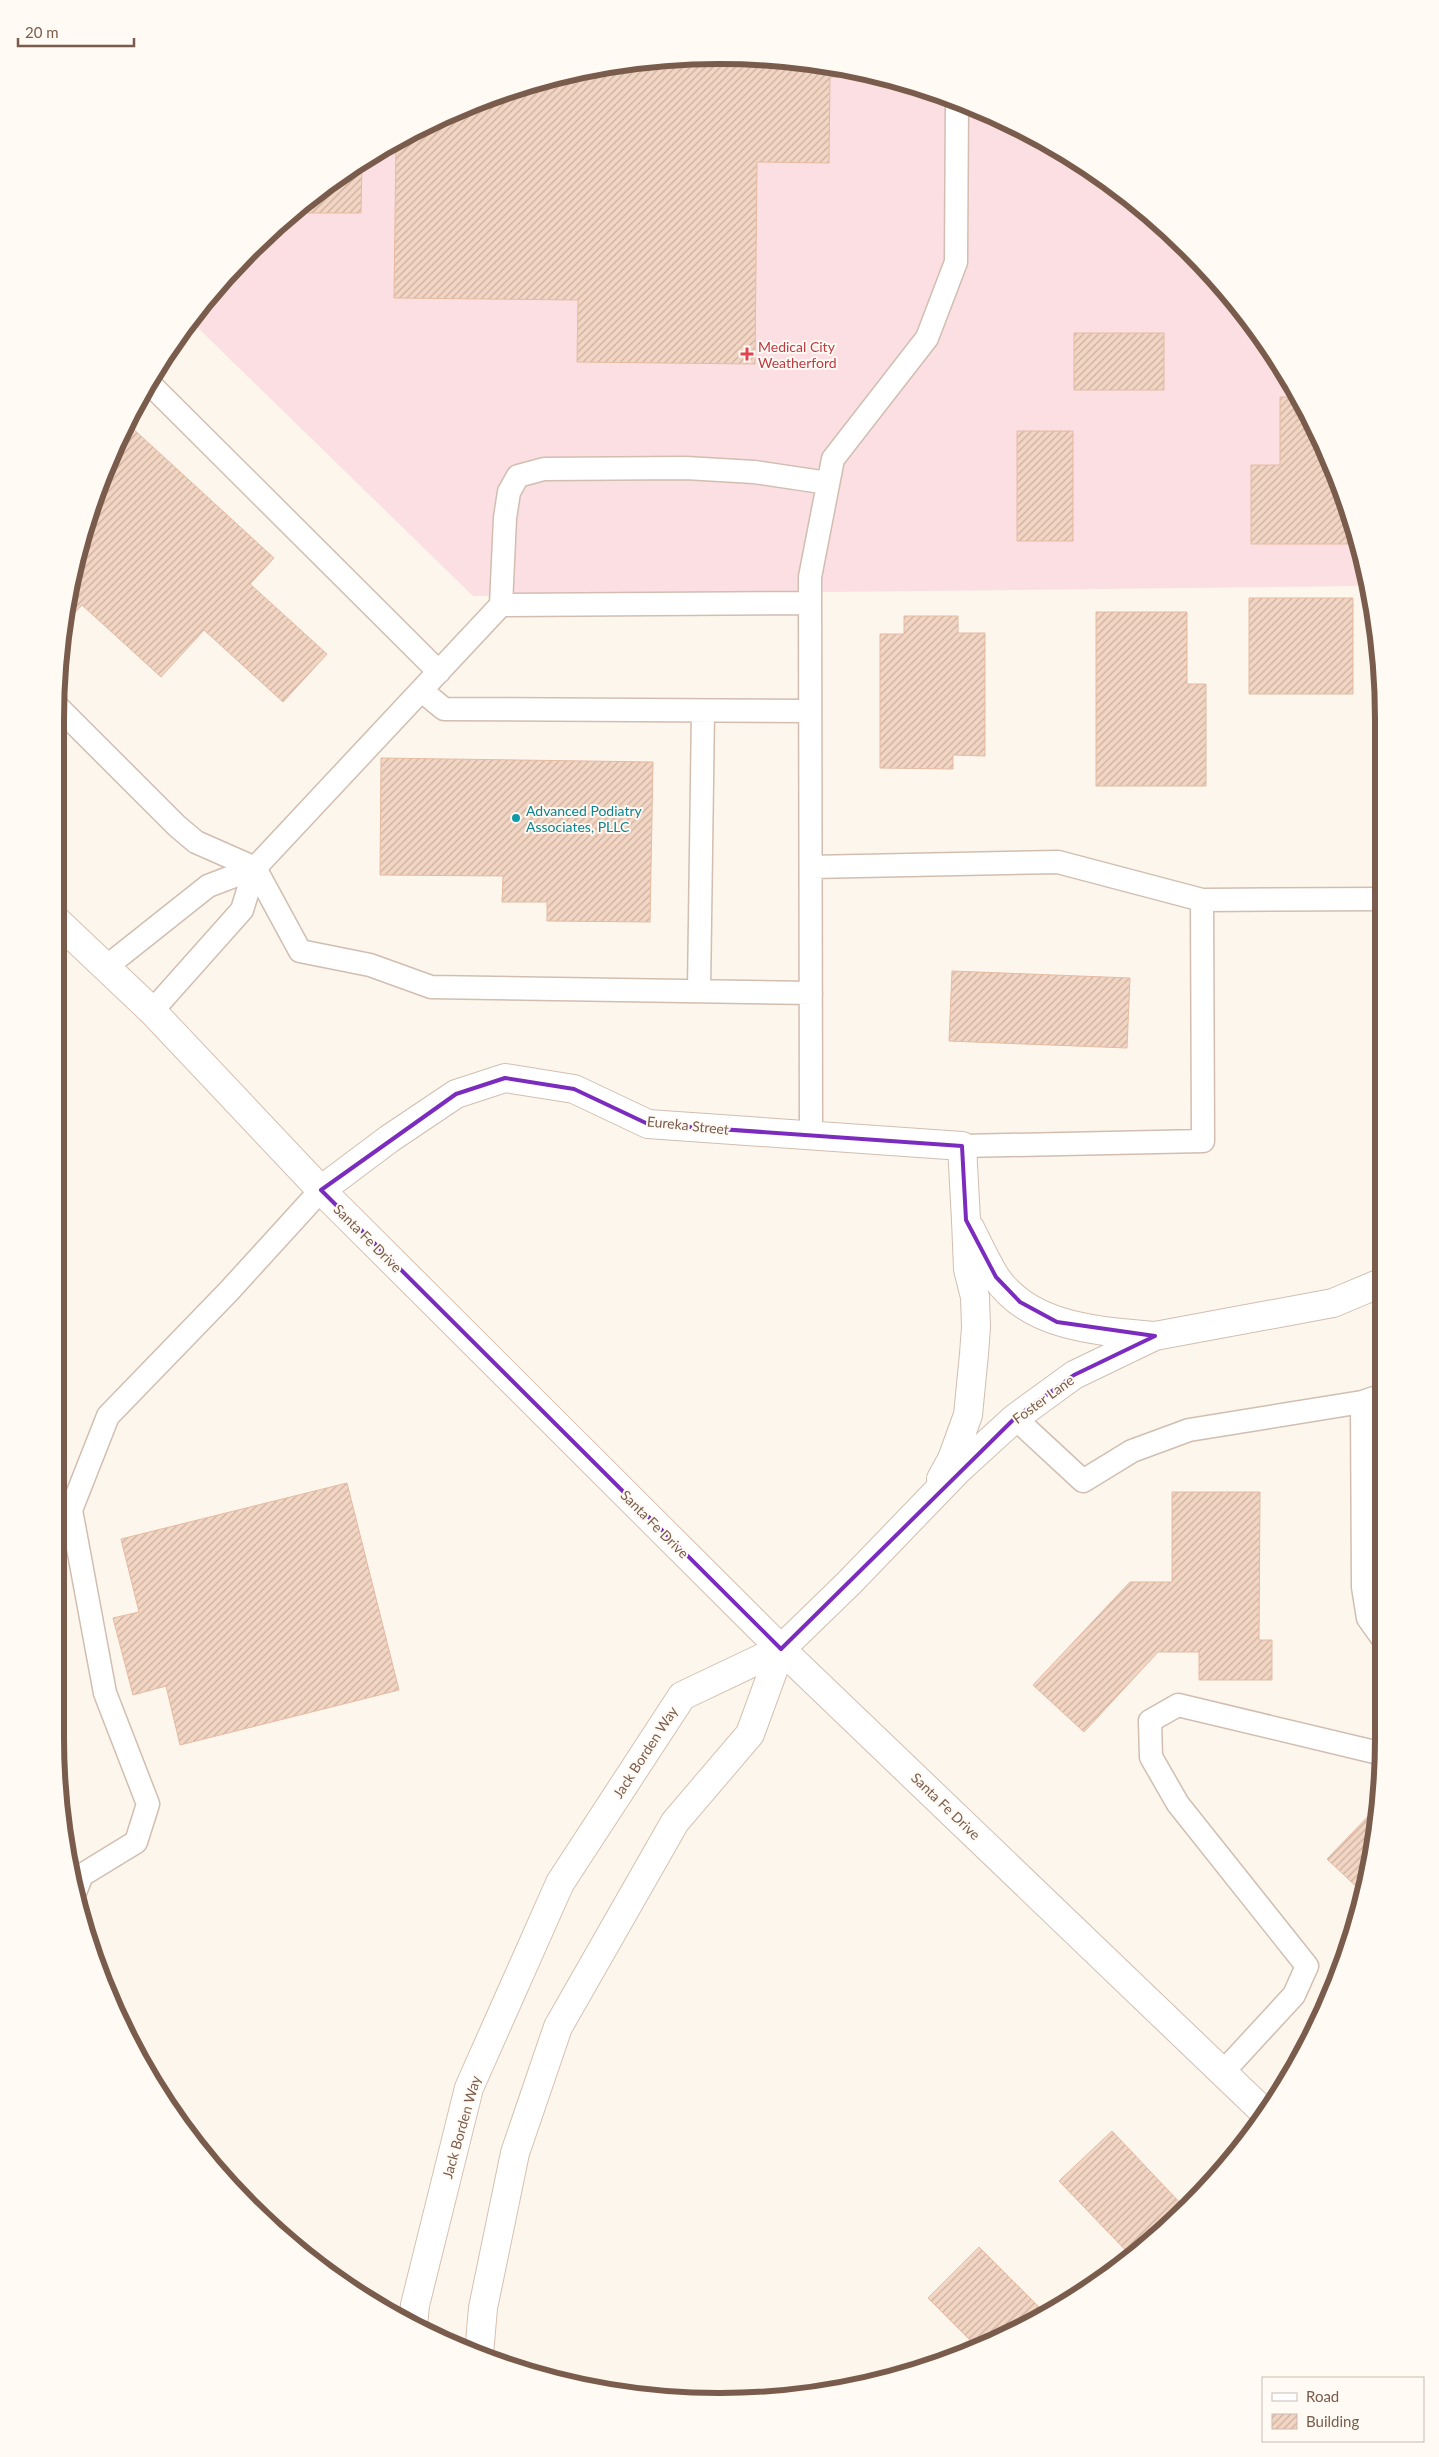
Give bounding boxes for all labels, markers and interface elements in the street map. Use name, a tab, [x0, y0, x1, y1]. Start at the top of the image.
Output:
scale bar	[18, 15, 134, 47]
text: 20 m	[25, 23, 59, 41]
place label: Medical City Weatherford	[758, 338, 837, 371]
marker: Medical City Weatherford	[740, 347, 754, 361]
place label: Advanced Podiatry Associates, PLLC	[526, 802, 643, 835]
marker: Advanced Podiatry Associates, PLLC	[510, 812, 522, 824]
street label: Eureka Street	[646, 1112, 730, 1138]
street label: Santa Fe Drive	[330, 1200, 406, 1276]
street label: Foster Lane	[1009, 1371, 1077, 1427]
street label: Santa Fe Drive	[617, 1486, 693, 1562]
street label: Jack Borden Way	[609, 1702, 681, 1801]
street label: Santa Fe Drive	[908, 1769, 984, 1843]
street label: Jack Borden Way	[438, 2073, 484, 2180]
legend	[1262, 2377, 1424, 2442]
text: Road	[1306, 2387, 1339, 2405]
text: Building	[1306, 2412, 1359, 2430]

